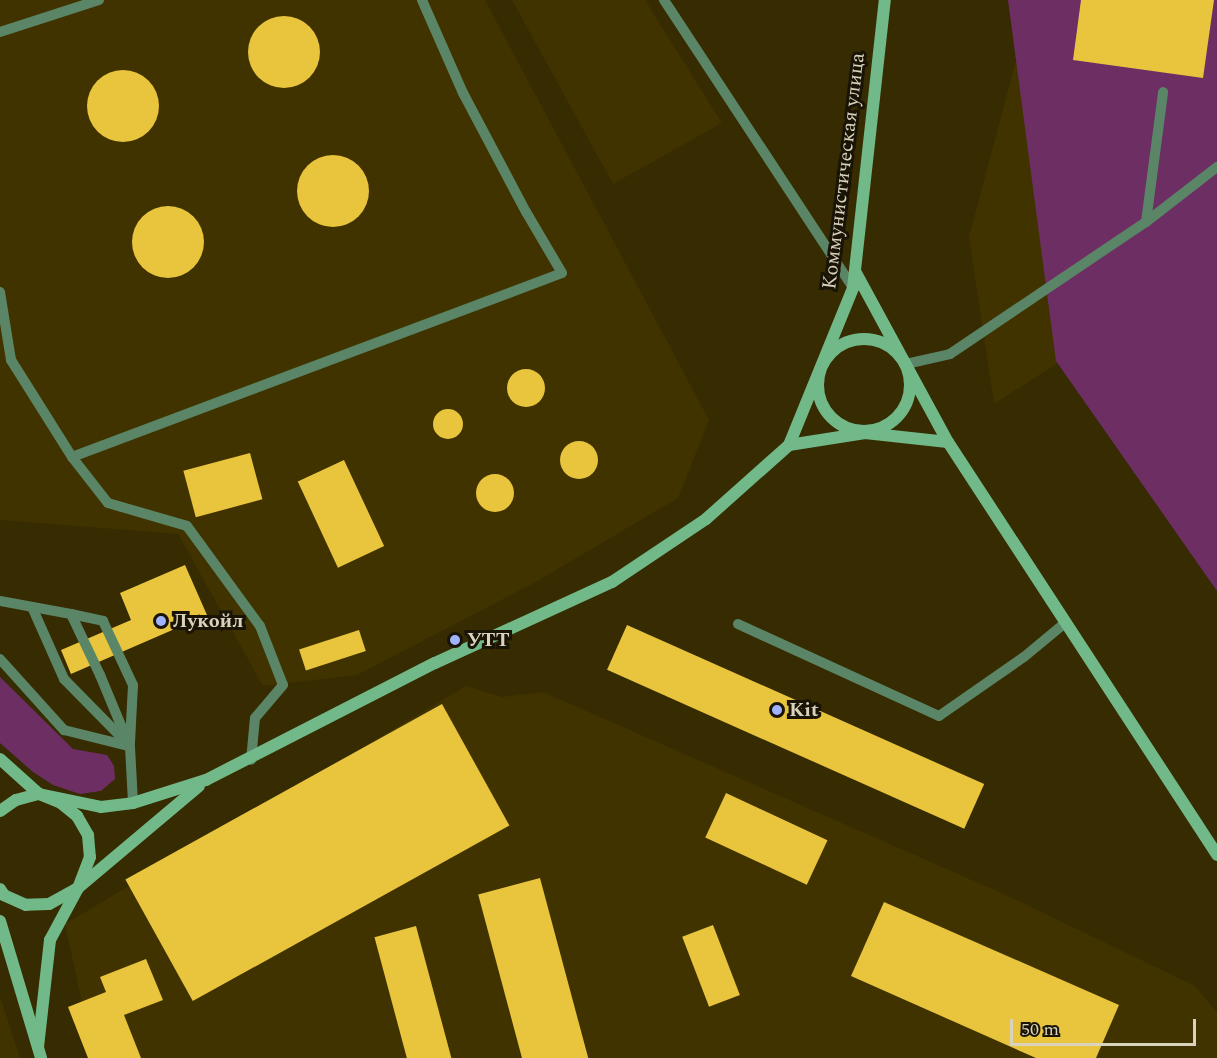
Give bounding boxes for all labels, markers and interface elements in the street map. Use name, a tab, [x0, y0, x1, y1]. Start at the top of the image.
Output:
street label: Коммунистическая улица	[818, 51, 870, 291]
place label: Лукойл	[173, 609, 243, 633]
marker: Лукойл	[154, 614, 168, 628]
place label: УТТ	[467, 628, 510, 652]
marker: УТТ	[448, 633, 462, 647]
place label: Kit	[789, 698, 819, 722]
marker: Kit	[770, 703, 784, 717]
scale bar	[1013, 1007, 1199, 1045]
text: 50 m	[1021, 1016, 1059, 1043]

